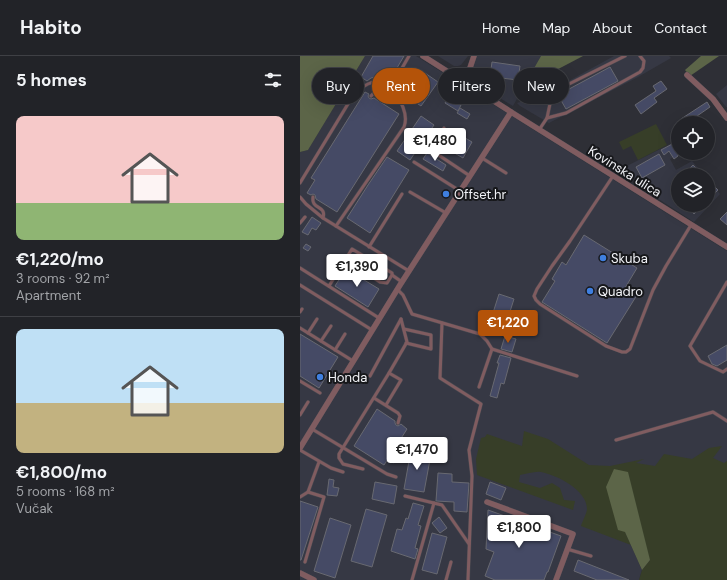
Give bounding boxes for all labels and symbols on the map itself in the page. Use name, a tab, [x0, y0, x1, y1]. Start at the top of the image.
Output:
pin: €1,480	[402, 128, 468, 162]
street label: Kovinska ulica	[585, 142, 665, 201]
place label: Offset.hr	[454, 186, 506, 203]
marker: Offset.hr	[441, 189, 451, 199]
place label: Skuba	[611, 250, 648, 267]
marker: Skuba	[598, 253, 608, 263]
pin: €1,390	[324, 254, 390, 288]
place label: Quadro	[598, 283, 643, 300]
marker: Quadro	[585, 286, 595, 296]
pin: €1,220	[475, 310, 541, 344]
place label: Honda	[328, 369, 367, 386]
marker: Honda	[315, 372, 325, 382]
pin: €1,470	[384, 437, 450, 471]
pin: €1,800	[486, 515, 552, 549]

